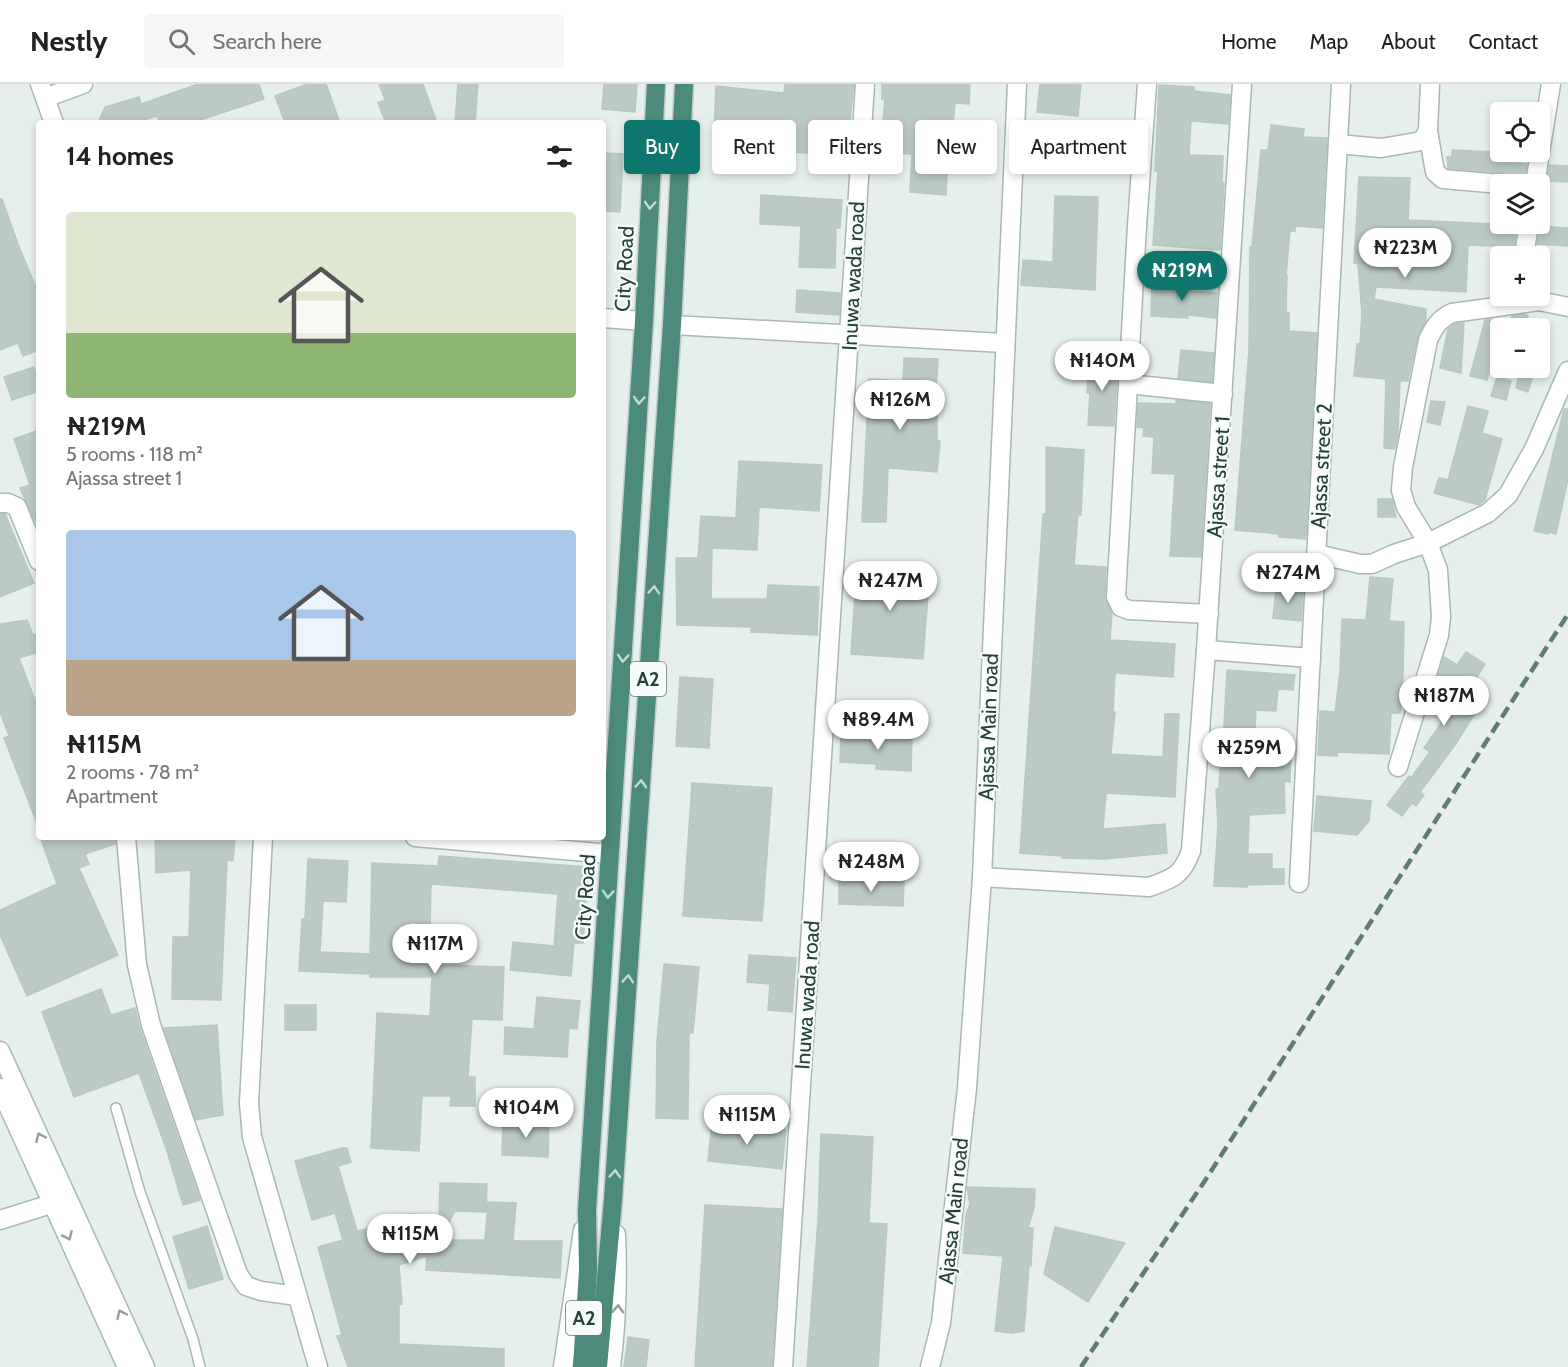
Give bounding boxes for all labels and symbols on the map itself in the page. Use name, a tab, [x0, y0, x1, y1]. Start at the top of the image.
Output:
one-way arrow	[643, 201, 656, 210]
street label: Inuwa wada road	[837, 201, 869, 351]
street label: City Road	[609, 225, 639, 313]
pin: ₦223M	[1363, 228, 1447, 279]
pin: ₦219M	[1140, 251, 1224, 302]
pin: ₦140M	[1060, 341, 1144, 392]
pin: ₦126M	[858, 380, 942, 431]
one-way arrow	[633, 396, 646, 405]
street label: Ajassa street 2	[1305, 402, 1338, 530]
street label: Ajassa street 1	[1201, 415, 1236, 539]
pin: ₦274M	[1246, 553, 1330, 604]
pin: ₦247M	[848, 561, 932, 612]
one-way arrow	[648, 585, 661, 594]
one-way arrow	[616, 653, 629, 662]
street label: Ajassa Main road	[973, 653, 1004, 801]
road number: A2	[630, 662, 666, 696]
pin: ₦187M	[1402, 676, 1486, 727]
pin: ₦89.4M	[829, 700, 927, 751]
pin: ₦259M	[1207, 728, 1291, 779]
one-way arrow	[635, 780, 648, 789]
pin: ₦248M	[829, 842, 913, 893]
street label: City Road	[570, 853, 600, 941]
one-way arrow	[601, 890, 614, 899]
street label: Inuwa wada road	[789, 920, 825, 1070]
pin: ₦117M	[393, 924, 477, 975]
one-way arrow	[622, 974, 635, 983]
pin: ₦104M	[484, 1088, 568, 1139]
pin: ₦115M	[705, 1095, 789, 1146]
one-way arrow	[35, 1132, 47, 1143]
street label: Ajassa Main road	[933, 1136, 974, 1286]
one-way arrow	[608, 1169, 621, 1178]
pin: ₦115M	[368, 1214, 452, 1265]
one-way arrow	[60, 1230, 72, 1241]
road number: A2	[566, 1301, 602, 1335]
one-way arrow	[611, 1304, 624, 1313]
one-way arrow	[116, 1309, 128, 1320]

